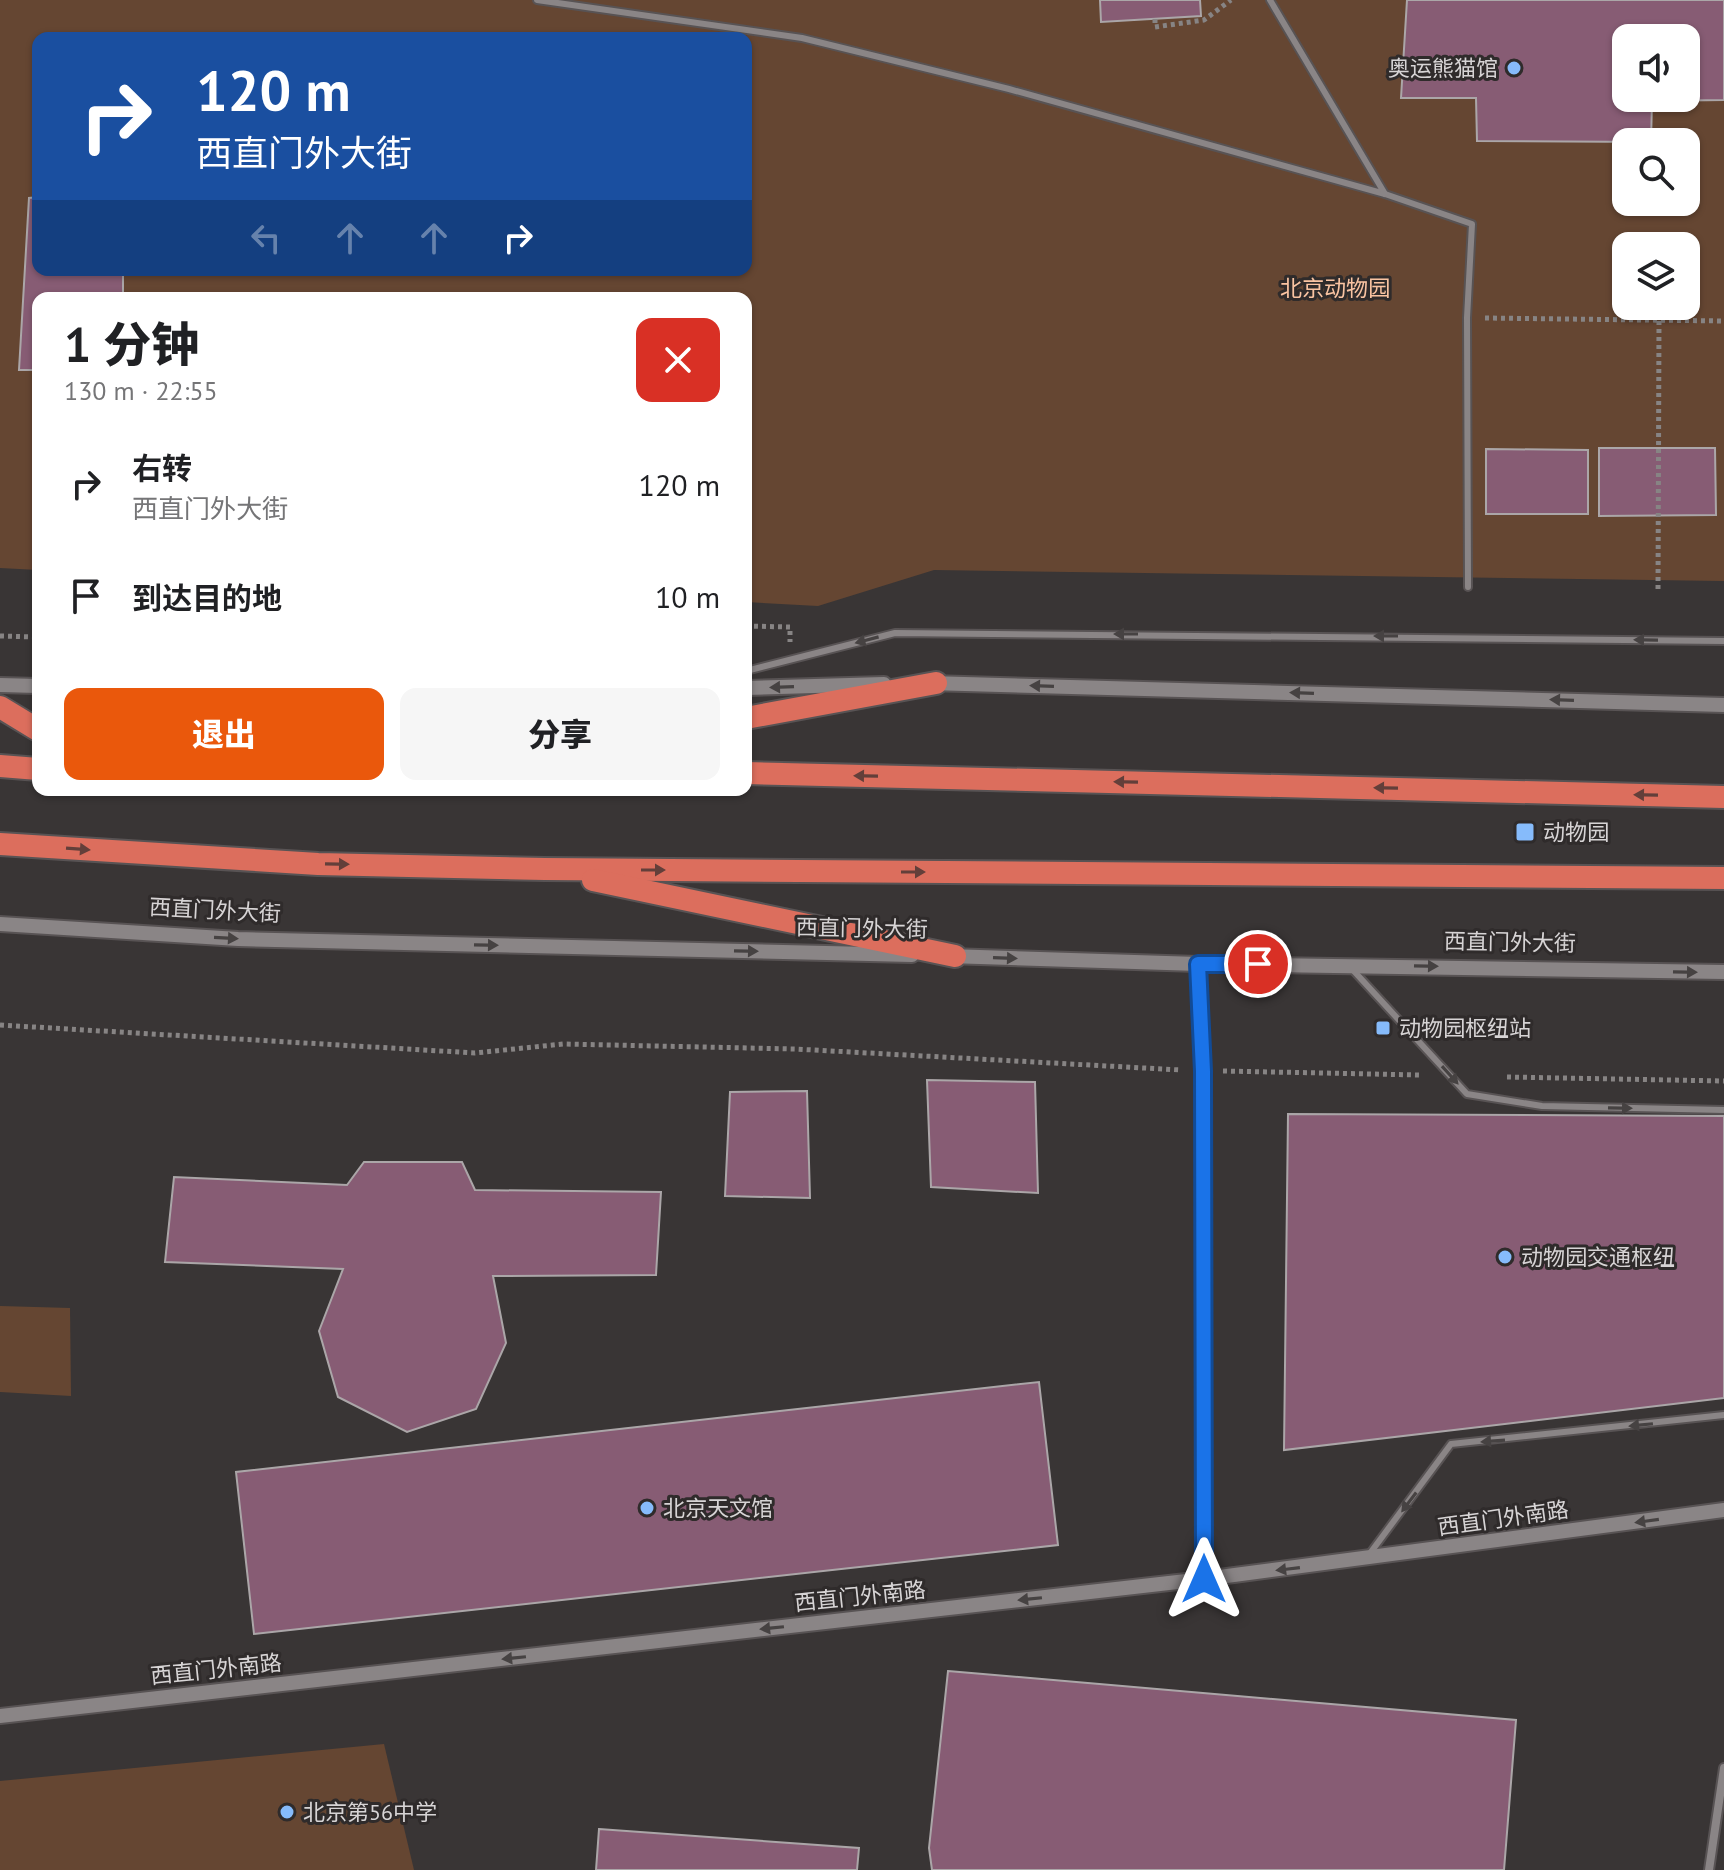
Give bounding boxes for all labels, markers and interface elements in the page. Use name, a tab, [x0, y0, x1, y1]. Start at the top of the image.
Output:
map controls	[1612, 24, 1700, 320]
button: sound	[1612, 24, 1700, 112]
text: 120 m	[196, 54, 351, 126]
place label: 奥运熊猫馆	[1388, 54, 1498, 82]
marker: 奥运熊猫馆	[1505, 59, 1523, 77]
icon: right	[64, 64, 168, 168]
button: search	[1612, 128, 1700, 216]
text: 西直门外大街	[196, 129, 412, 176]
icon: left	[244, 216, 288, 260]
icon: ahead	[328, 216, 372, 260]
icon: ahead	[412, 216, 456, 260]
icon: right	[496, 216, 540, 260]
button: layers	[1612, 232, 1700, 320]
park label: 北京动物园	[1280, 274, 1390, 302]
text: 1 分钟	[64, 313, 199, 375]
button: close	[636, 318, 720, 402]
text: 130 m · 22:55	[64, 374, 218, 407]
text: 右转	[132, 448, 192, 487]
icon: right	[64, 462, 108, 506]
text: 120 m	[639, 465, 720, 504]
text: 西直门外大街	[132, 492, 288, 525]
icon: arrive	[64, 574, 108, 618]
text: 10 m	[655, 577, 720, 616]
text: 到达目的地	[132, 578, 282, 617]
one-way arrow	[1113, 628, 1138, 640]
one-way arrow	[1373, 630, 1398, 642]
one-way arrow	[854, 634, 879, 647]
one-way arrow	[1633, 634, 1658, 646]
one-way arrow	[1029, 679, 1054, 692]
one-way arrow	[769, 680, 794, 693]
one-way arrow	[1289, 687, 1314, 699]
button: 退出	[64, 688, 384, 780]
button: 分享	[400, 688, 720, 780]
one-way arrow	[1549, 694, 1574, 707]
one-way arrow	[853, 769, 878, 782]
one-way arrow	[1113, 776, 1138, 788]
one-way arrow	[1373, 782, 1398, 795]
one-way arrow	[1633, 788, 1658, 801]
place label: 动物园	[1543, 818, 1609, 846]
marker: 动物园	[1514, 821, 1536, 843]
one-way arrow	[66, 842, 91, 855]
one-way arrow	[325, 858, 350, 870]
one-way arrow	[641, 864, 666, 876]
one-way arrow	[901, 866, 926, 878]
street label: 西直门外大街	[148, 893, 282, 927]
street label: 西直门外大街	[796, 913, 928, 943]
street label: 西直门外大街	[1444, 927, 1576, 957]
pin	[1224, 930, 1292, 998]
one-way arrow	[214, 932, 239, 945]
one-way arrow	[474, 938, 499, 951]
icon: arrive	[1236, 942, 1280, 986]
one-way arrow	[733, 945, 759, 957]
one-way arrow	[993, 951, 1018, 964]
one-way arrow	[1414, 960, 1439, 972]
one-way arrow	[1673, 965, 1698, 978]
place label: 动物园枢纽站	[1399, 1014, 1531, 1042]
marker: 动物园枢纽站	[1374, 1019, 1392, 1037]
one-way arrow	[1441, 1065, 1458, 1085]
one-way arrow	[1608, 1102, 1633, 1114]
place label: 动物园交通枢纽	[1521, 1243, 1675, 1271]
marker: 动物园交通枢纽	[1496, 1248, 1514, 1266]
one-way arrow	[1628, 1419, 1653, 1432]
one-way arrow	[1480, 1435, 1505, 1448]
one-way arrow	[1401, 1491, 1417, 1512]
place label: 北京天文馆	[663, 1494, 773, 1522]
street label: 西直门外南路	[1436, 1495, 1570, 1541]
marker: 北京天文馆	[638, 1499, 656, 1517]
one-way arrow	[1634, 1514, 1659, 1527]
position arrow	[1162, 1537, 1246, 1621]
one-way arrow	[1276, 1562, 1301, 1575]
street label: 西直门外南路	[793, 1575, 927, 1617]
one-way arrow	[1017, 1593, 1042, 1606]
one-way arrow	[759, 1622, 784, 1635]
street label: 西直门外南路	[149, 1648, 283, 1690]
one-way arrow	[501, 1651, 526, 1664]
place label: 北京第56中学	[303, 1798, 437, 1826]
marker: 北京第56中学	[278, 1803, 296, 1821]

